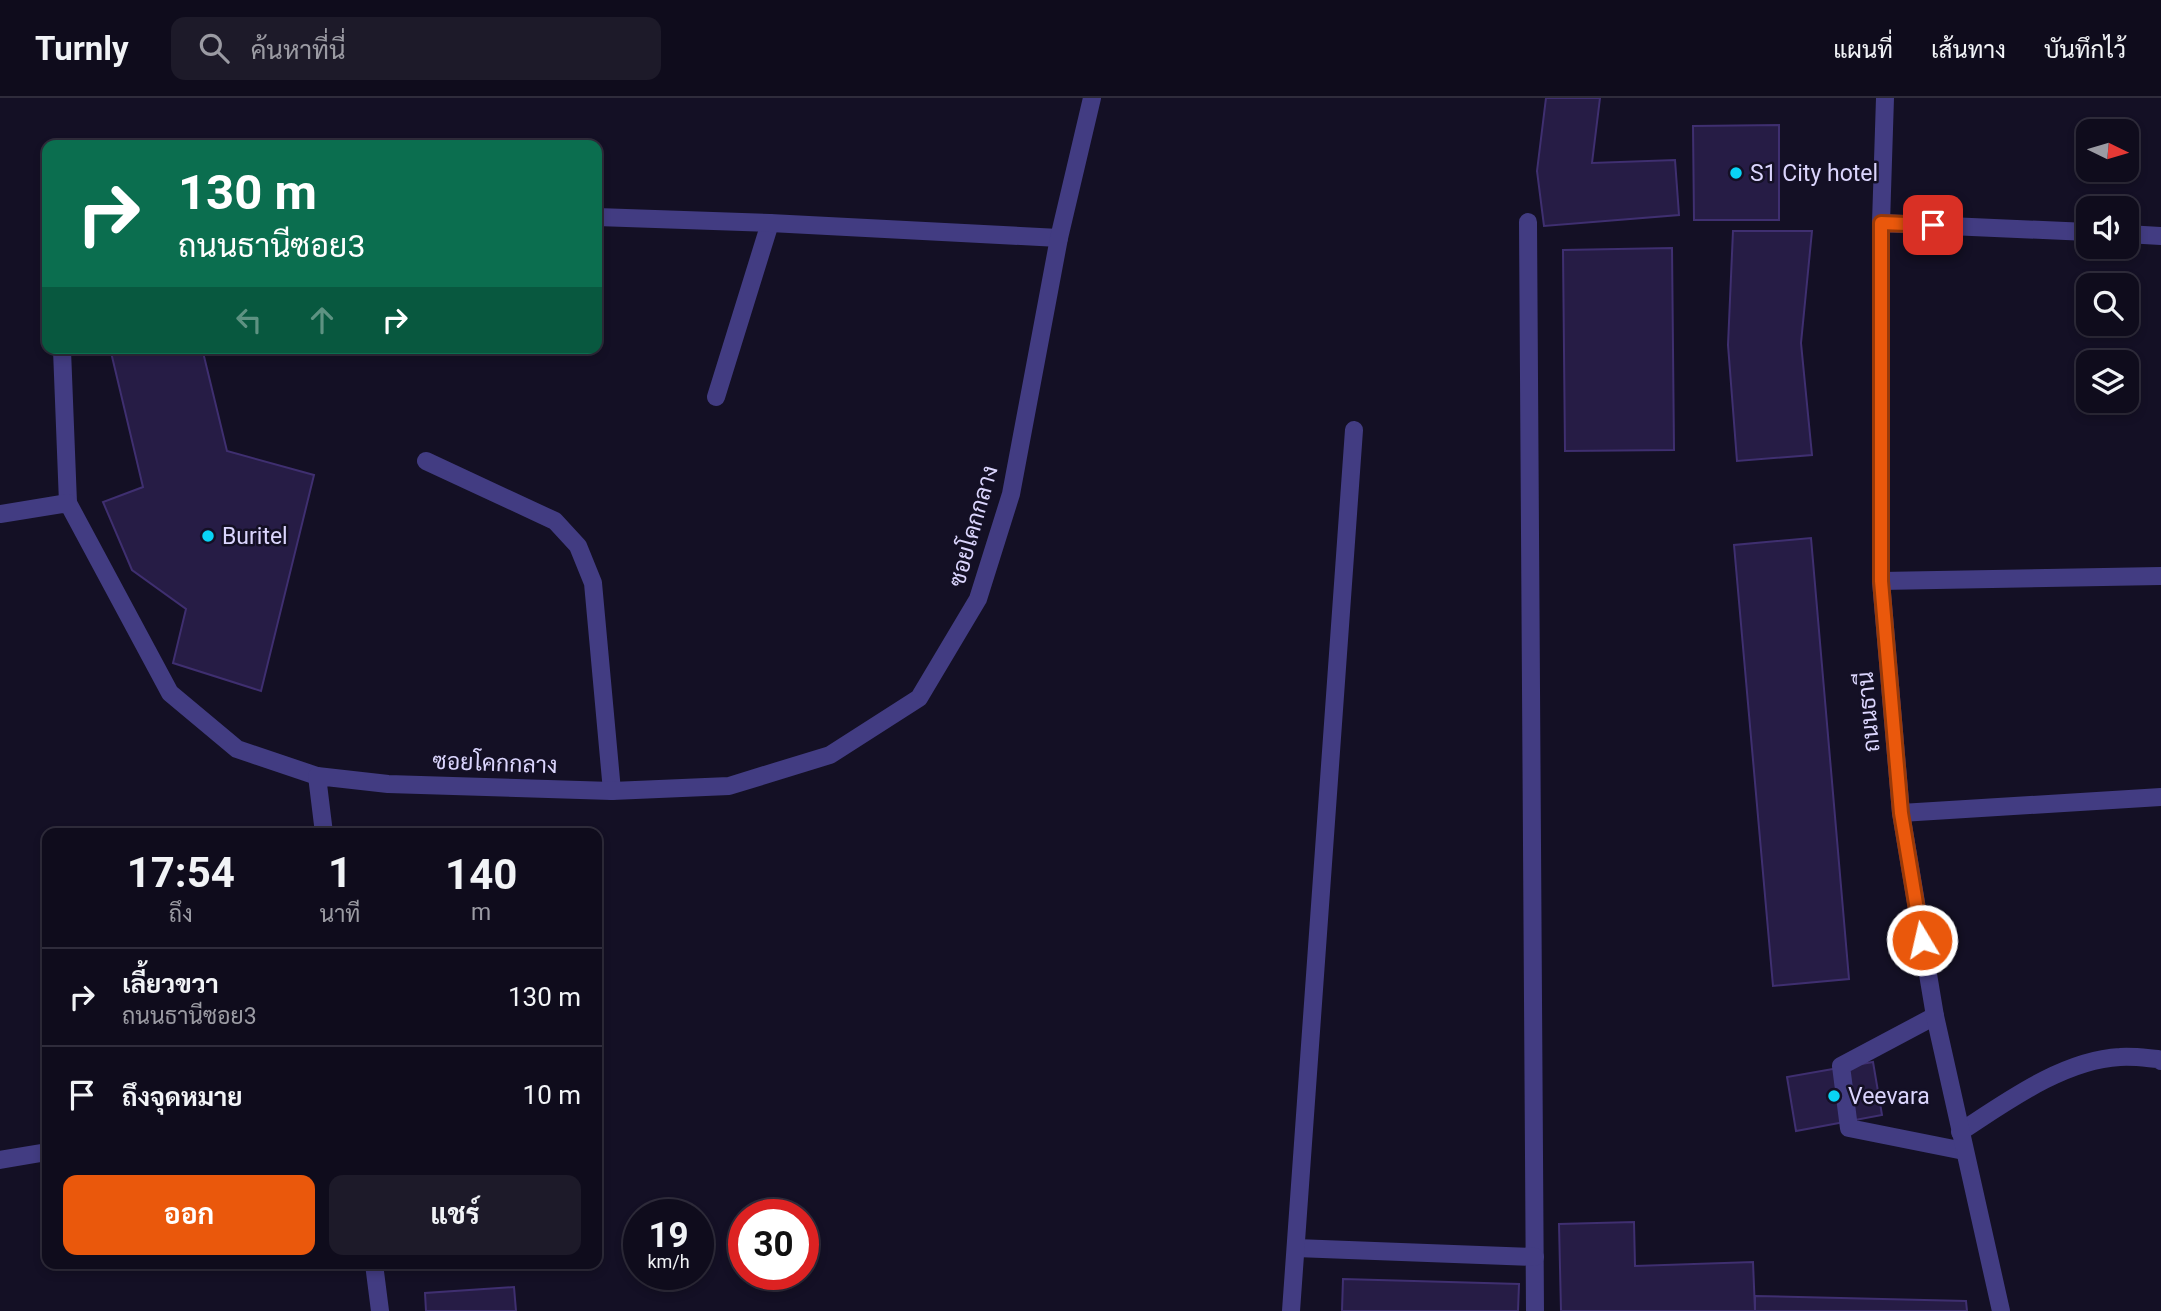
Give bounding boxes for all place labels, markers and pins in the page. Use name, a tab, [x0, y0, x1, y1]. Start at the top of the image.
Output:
place label: S1 City hotel	[1750, 160, 1878, 187]
marker: S1 City hotel	[1728, 165, 1744, 181]
pin	[1903, 195, 1963, 255]
place label: Buritel	[222, 523, 288, 550]
marker: Buritel	[200, 528, 216, 544]
place label: Veevara	[1848, 1083, 1930, 1110]
marker: Veevara	[1826, 1088, 1842, 1104]

